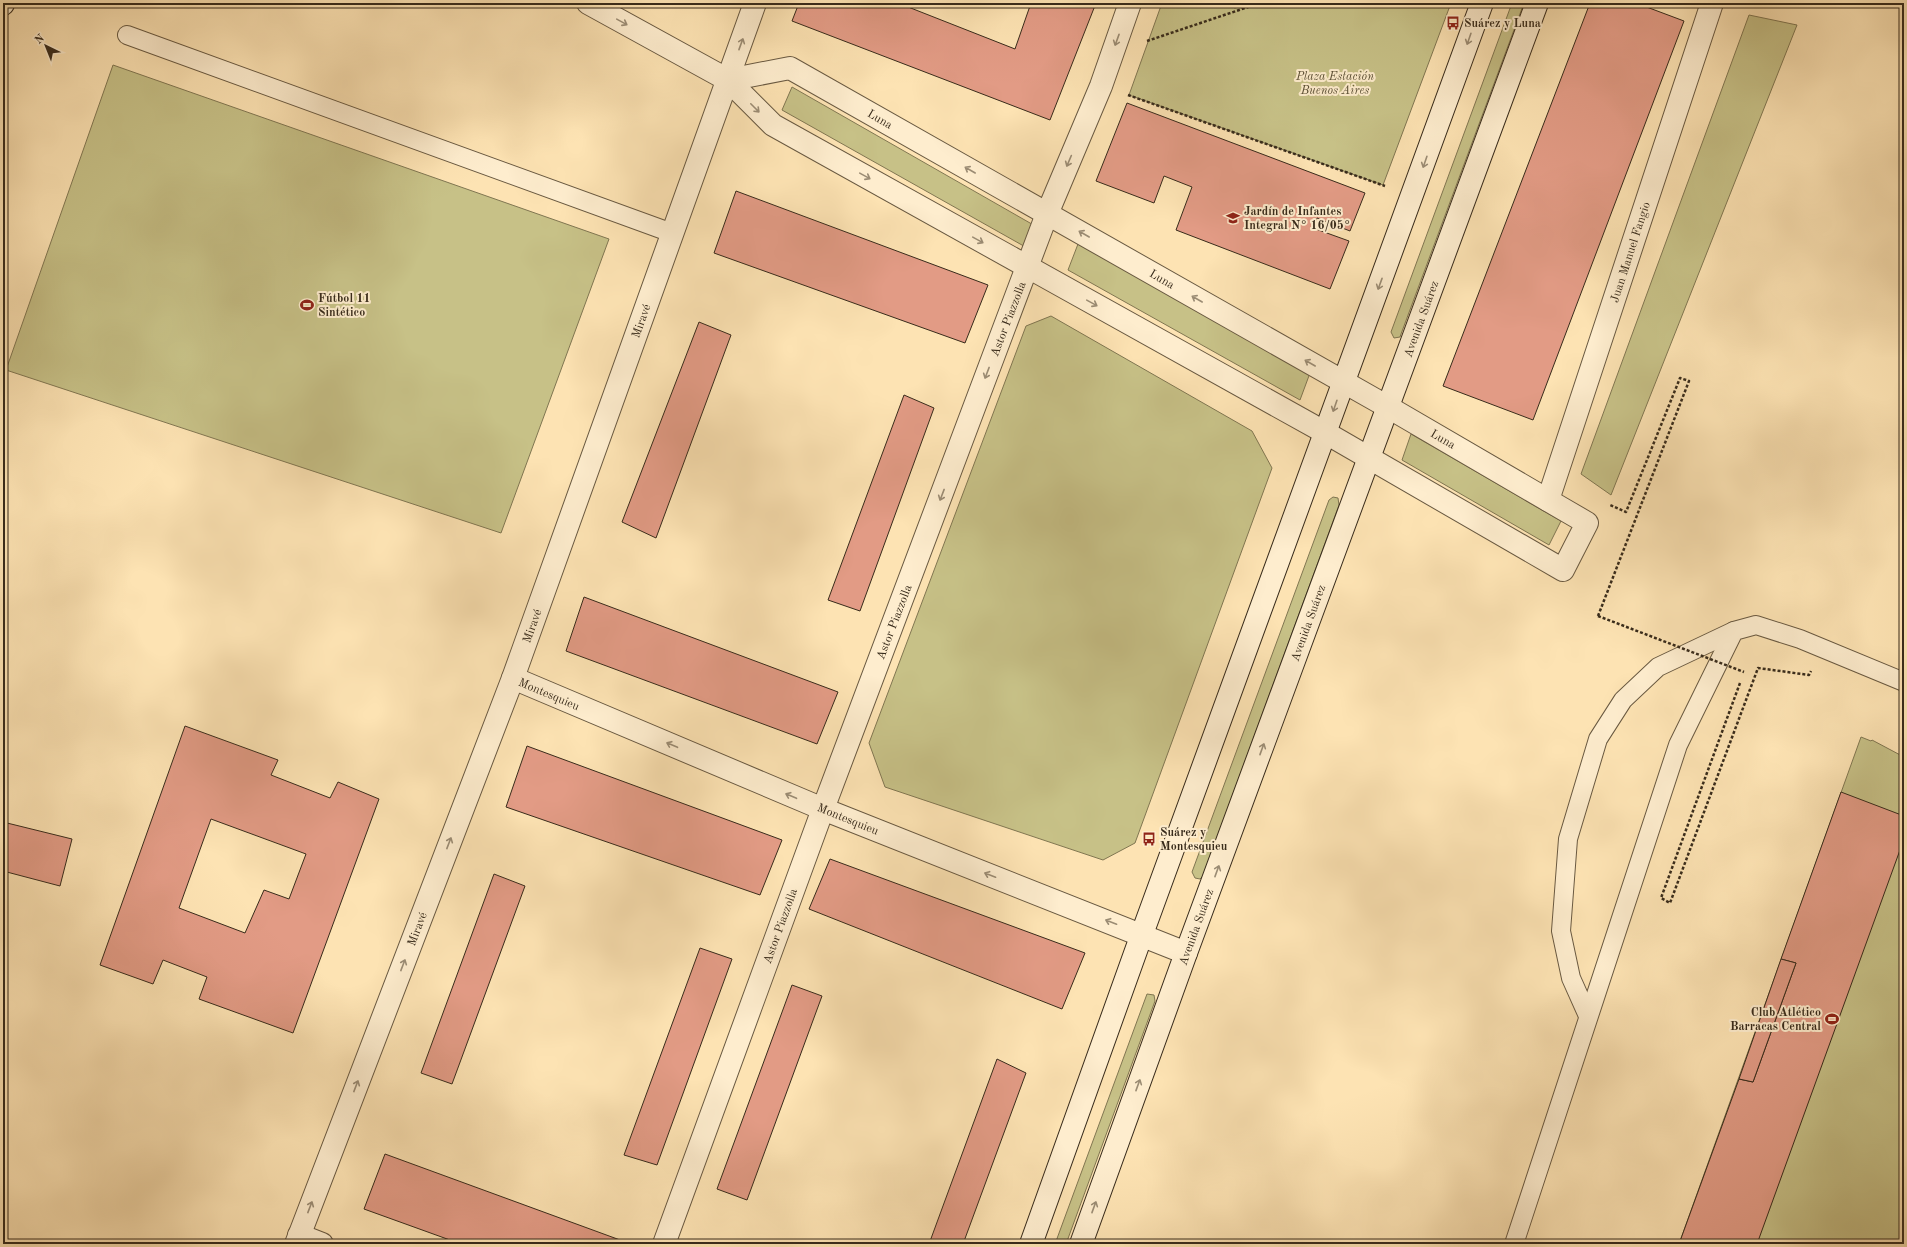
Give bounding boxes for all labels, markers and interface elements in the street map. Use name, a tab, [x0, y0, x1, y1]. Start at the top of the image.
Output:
bus stop icon: Suárez y Luna	[1445, 15, 1461, 31]
place label: Suárez y Luna	[1464, 18, 1541, 30]
one-way arrow	[616, 19, 628, 26]
north arrow	[26, 26, 66, 66]
text: N	[33, 32, 47, 47]
one-way arrow	[1113, 33, 1120, 46]
one-way arrow	[1464, 33, 1472, 45]
one-way arrow	[737, 38, 745, 50]
park label: Plaza Estación Buenos Aires	[1295, 71, 1374, 97]
one-way arrow	[750, 103, 760, 113]
street label: Luna	[865, 108, 894, 132]
one-way arrow	[1065, 154, 1072, 166]
one-way arrow	[1421, 156, 1429, 168]
one-way arrow	[965, 166, 977, 174]
one-way arrow	[859, 173, 871, 181]
street label: Juan Manuel Fangio	[1609, 200, 1653, 304]
place label: Jardín de Infantes Integral N° 16/05°	[1244, 206, 1351, 232]
school or university icon: Jardín de Infantes Integral N° 16/05°	[1225, 210, 1241, 226]
one-way arrow	[1078, 230, 1090, 238]
one-way arrow	[972, 236, 984, 244]
street label: Luna	[1147, 268, 1176, 292]
one-way arrow	[1376, 277, 1383, 290]
street label: Avenida Suárez	[1403, 279, 1441, 359]
street label: Astor Piazzolla	[989, 280, 1029, 358]
place label: Fútbol 11 Sintético	[318, 293, 370, 319]
one-way arrow	[1191, 294, 1203, 302]
sports icon: Fútbol 11 Sintético	[299, 297, 315, 313]
one-way arrow	[1086, 300, 1098, 307]
street label: Miravé	[630, 302, 654, 340]
one-way arrow	[1304, 358, 1316, 366]
one-way arrow	[983, 367, 991, 379]
one-way arrow	[1331, 400, 1339, 412]
street label: Luna	[1428, 428, 1457, 452]
one-way arrow	[937, 488, 945, 500]
street label: Astor Piazzolla	[875, 583, 915, 661]
street label: Avenida Suárez	[1290, 583, 1328, 663]
street label: Miravé	[521, 607, 545, 645]
street label: Montesquieu	[516, 677, 581, 713]
one-way arrow	[666, 741, 678, 749]
one-way arrow	[1258, 743, 1266, 755]
one-way arrow	[786, 791, 798, 799]
street label: Montesquieu	[815, 802, 881, 838]
place label: Suárez y Montesquieu	[1160, 827, 1228, 853]
bus stop icon: Suárez y Montesquieu	[1141, 831, 1157, 847]
one-way arrow	[446, 838, 454, 850]
one-way arrow	[1213, 865, 1221, 877]
one-way arrow	[985, 870, 997, 878]
street label: Astor Piazzolla	[762, 887, 800, 966]
street label: Avenida Suárez	[1178, 887, 1216, 967]
street label: Miravé	[406, 910, 430, 948]
one-way arrow	[1106, 918, 1118, 926]
one-way arrow	[399, 959, 407, 971]
place label: Club Atlético Barracas Central	[1730, 1007, 1821, 1033]
sports icon: Club Atlético Barracas Central	[1824, 1011, 1840, 1027]
one-way arrow	[1135, 1079, 1143, 1091]
one-way arrow	[353, 1081, 361, 1093]
one-way arrow	[306, 1202, 314, 1214]
one-way arrow	[1091, 1202, 1099, 1214]

